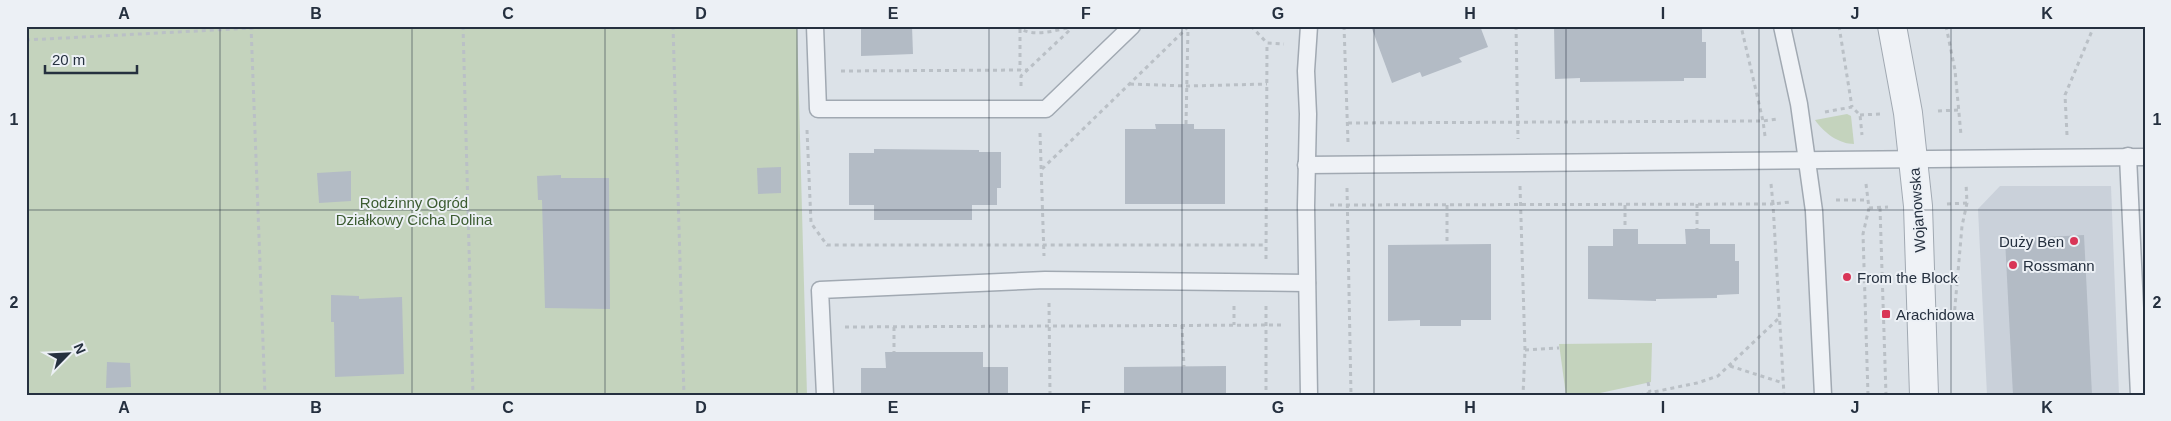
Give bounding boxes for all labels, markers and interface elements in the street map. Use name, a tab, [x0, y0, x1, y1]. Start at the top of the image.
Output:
text: A	[118, 5, 130, 22]
text: B	[310, 5, 322, 22]
text: C	[502, 5, 514, 22]
text: D	[695, 5, 707, 22]
text: E	[888, 5, 899, 22]
text: F	[1081, 5, 1091, 22]
text: G	[1272, 5, 1284, 22]
text: H	[1464, 5, 1476, 22]
text: I	[1661, 5, 1665, 22]
text: J	[1851, 5, 1859, 22]
text: K	[2041, 5, 2053, 22]
scale bar	[45, 42, 138, 74]
text: 20 m	[52, 51, 85, 68]
text: 1	[10, 111, 19, 128]
text: 1	[2153, 111, 2162, 128]
street label: Wojanowska	[1906, 166, 1928, 253]
park label: Rodzinny Ogród Działkowy Cicha Dolina	[336, 194, 493, 228]
place label: Duży Ben	[1999, 233, 2064, 250]
marker: Duży Ben	[2068, 235, 2080, 247]
place label: Rossmann	[2023, 257, 2095, 274]
marker: Rossmann	[2007, 259, 2019, 271]
place label: From the Block	[1857, 269, 1958, 286]
marker: From the Block	[1841, 271, 1853, 283]
text: 2	[10, 294, 19, 311]
text: 2	[2153, 294, 2162, 311]
place label: Arachidowa	[1896, 306, 1975, 323]
marker: Arachidowa	[1880, 308, 1892, 320]
north arrow	[42, 328, 92, 378]
text: N	[71, 341, 89, 357]
text: A	[118, 399, 130, 416]
text: B	[310, 399, 322, 416]
text: C	[502, 399, 514, 416]
text: D	[695, 399, 707, 416]
text: E	[888, 399, 899, 416]
text: F	[1081, 399, 1091, 416]
text: G	[1272, 399, 1284, 416]
text: H	[1464, 399, 1476, 416]
text: I	[1661, 399, 1665, 416]
text: J	[1851, 399, 1859, 416]
text: K	[2041, 399, 2053, 416]

